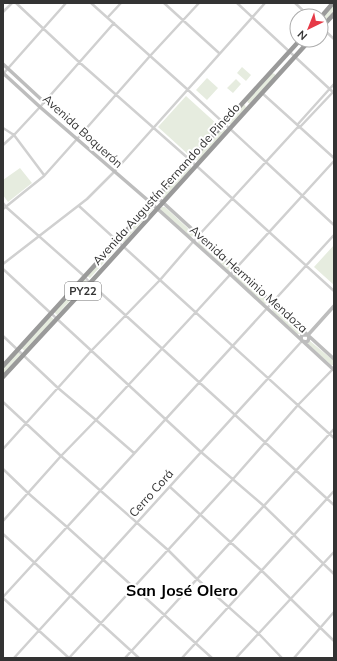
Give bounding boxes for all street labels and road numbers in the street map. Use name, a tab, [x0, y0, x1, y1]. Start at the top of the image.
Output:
street label: Avenida Boquerón	[40, 91, 126, 171]
street label: Avenida Augustín Fernando de Pinedo	[89, 100, 243, 268]
street label: Avenida Herminio Mendoza	[187, 222, 311, 336]
road number: PY22	[65, 282, 101, 300]
street label: Cerro Corá	[126, 466, 176, 520]

